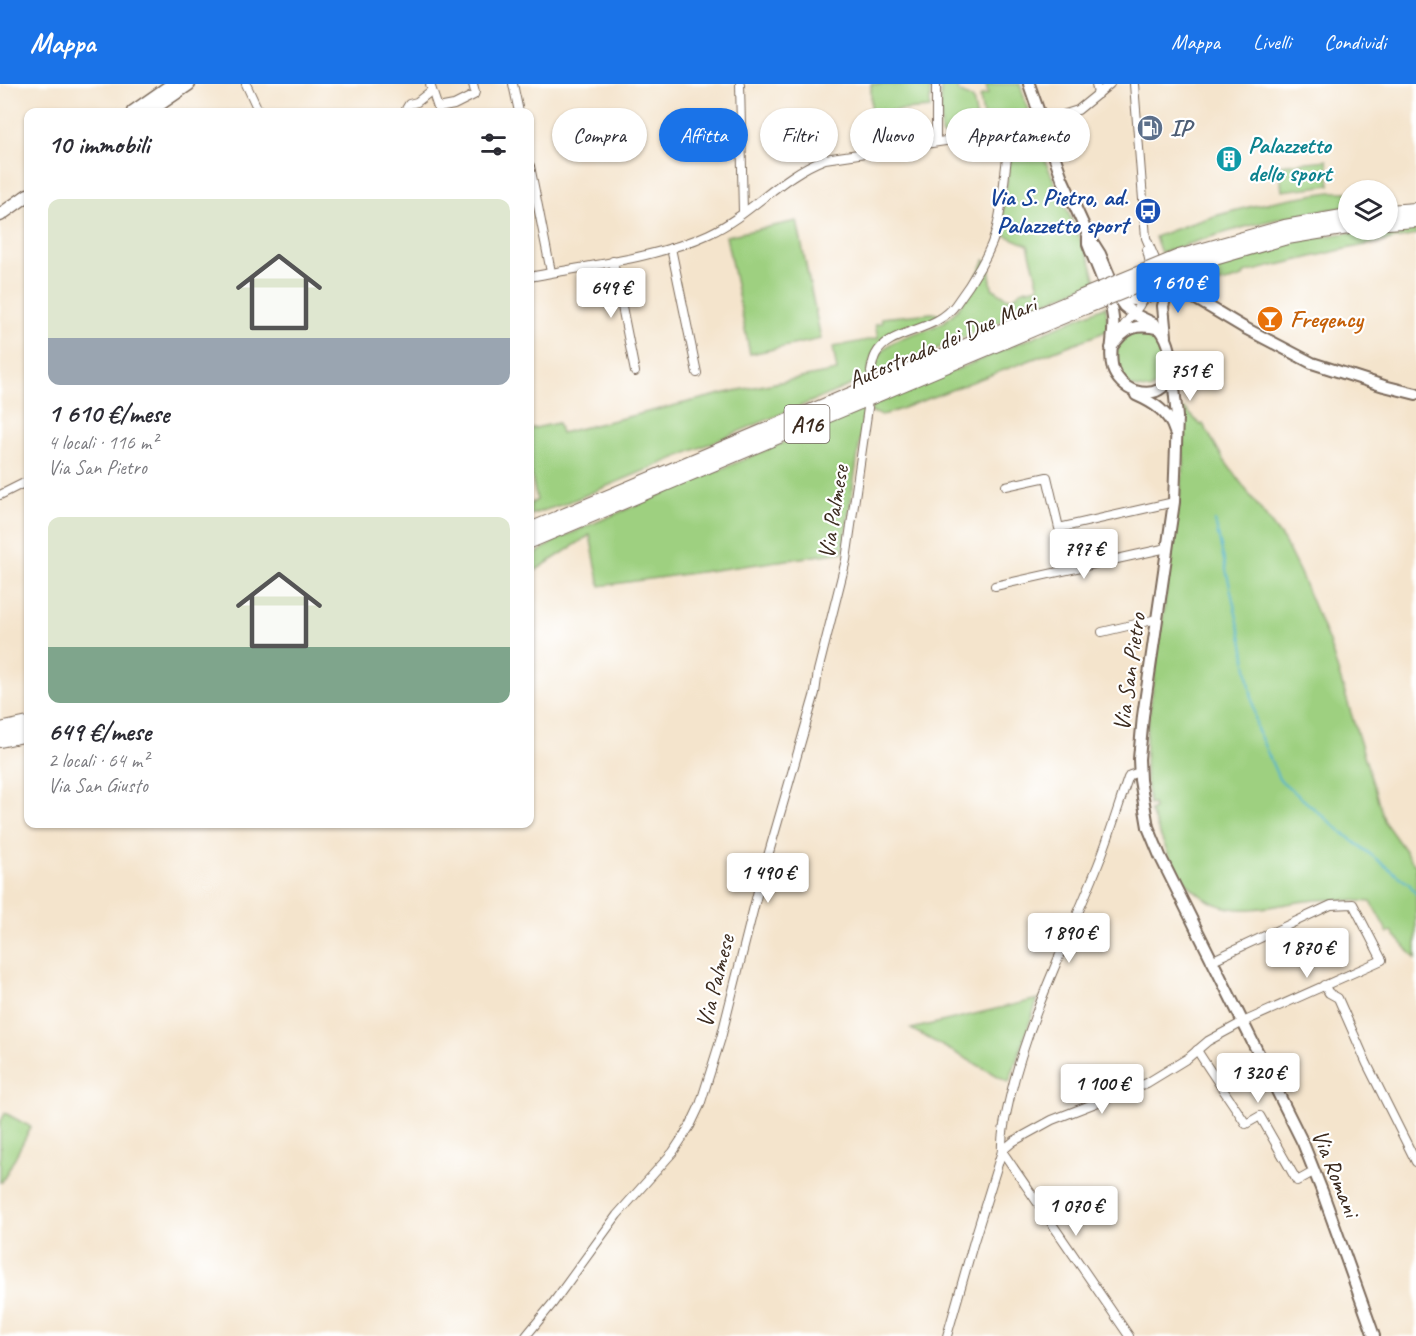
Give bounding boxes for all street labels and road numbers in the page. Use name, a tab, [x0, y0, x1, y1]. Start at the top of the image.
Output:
street label: Autostrada dei Due Mari	[843, 288, 1043, 395]
road number: A16	[784, 405, 830, 443]
street label: Via Palmese	[811, 461, 856, 561]
street label: Via San Pietro	[1106, 610, 1152, 733]
street label: Via Palmese	[689, 930, 741, 1030]
street label: Via Romani	[1305, 1125, 1368, 1223]

